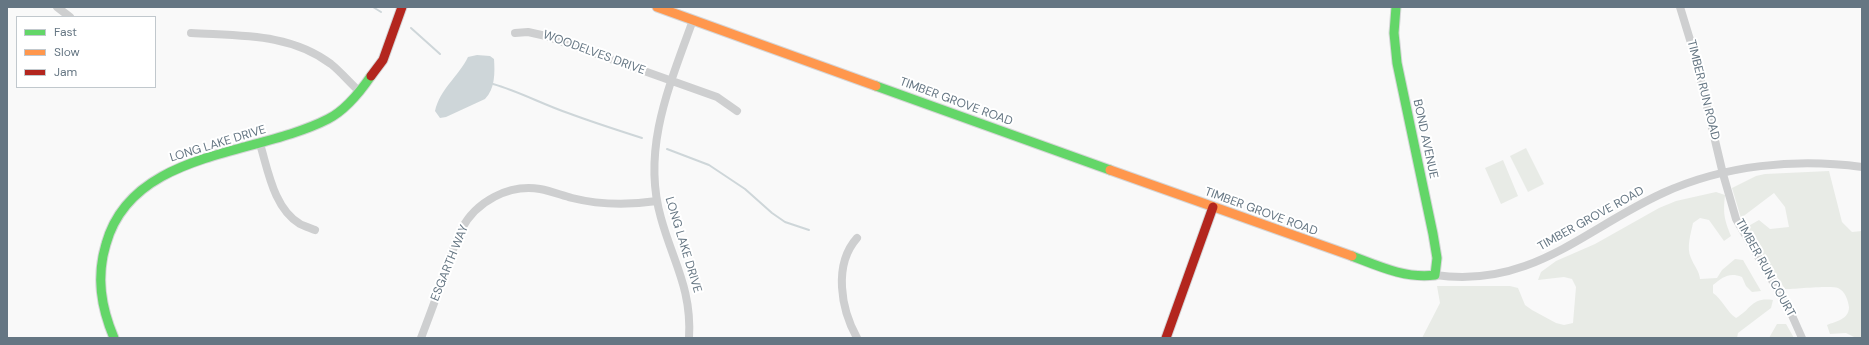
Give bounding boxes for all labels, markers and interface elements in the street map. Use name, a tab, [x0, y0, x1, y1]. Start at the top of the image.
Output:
legend	[16, 16, 156, 88]
text: Fast	[54, 24, 77, 40]
street label: WOODELVES DRIVE	[541, 28, 647, 78]
street label: TIMBER RUN ROAD	[1684, 39, 1722, 141]
text: Slow	[54, 44, 80, 60]
text: Jam	[54, 64, 77, 80]
street label: TIMBER GROVE ROAD	[898, 75, 1014, 129]
street label: BOND AVENUE	[1410, 98, 1440, 180]
street label: LONG LAKE DRIVE	[168, 123, 268, 165]
street label: TIMBER GROVE ROAD	[1535, 184, 1647, 254]
street label: TIMBER GROVE ROAD	[1203, 185, 1319, 239]
street label: LONG LAKE DRIVE	[662, 195, 704, 295]
street label: TIMBER RUN COURT	[1732, 216, 1798, 320]
street label: ESGARTH WAY	[428, 223, 472, 303]

